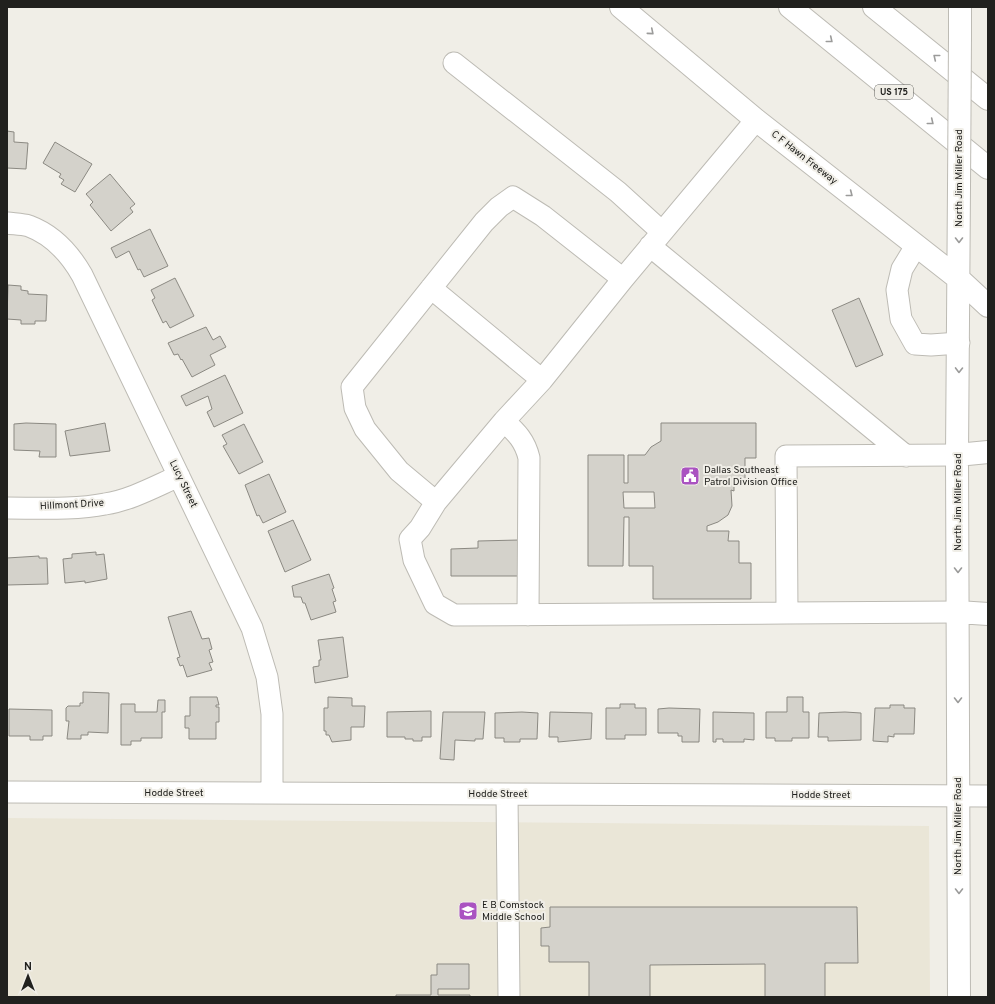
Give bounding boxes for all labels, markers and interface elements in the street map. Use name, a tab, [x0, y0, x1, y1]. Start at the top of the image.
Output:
one-way arrow	[646, 28, 654, 35]
one-way arrow	[826, 35, 833, 42]
one-way arrow	[933, 54, 940, 61]
road number: US 175	[875, 85, 913, 99]
one-way arrow	[927, 117, 934, 124]
street label: C F Hawn Freeway	[768, 128, 840, 188]
street label: North Jim Miller Road	[953, 129, 966, 227]
one-way arrow	[845, 189, 852, 196]
one-way arrow	[955, 237, 963, 243]
one-way arrow	[955, 367, 963, 373]
street label: North Jim Miller Road	[952, 453, 965, 551]
street label: Lucy Street	[166, 458, 200, 510]
place label: Dallas Southeast Patrol Division Office	[704, 464, 798, 489]
public building icon: Dallas Southeast Patrol Division Office	[679, 465, 701, 487]
street label: Hillmont Drive	[40, 497, 104, 513]
one-way arrow	[954, 567, 962, 573]
one-way arrow	[954, 697, 962, 703]
street label: North Jim Miller Road	[952, 777, 965, 875]
street label: Hodde Street	[144, 787, 204, 800]
street label: Hodde Street	[468, 788, 528, 801]
street label: Hodde Street	[791, 789, 851, 802]
one-way arrow	[955, 888, 963, 894]
place label: E B Comstock Middle School	[482, 899, 545, 924]
school or university icon: E B Comstock Middle School	[457, 900, 479, 922]
north arrow	[8, 956, 48, 996]
text: N	[24, 960, 32, 974]

